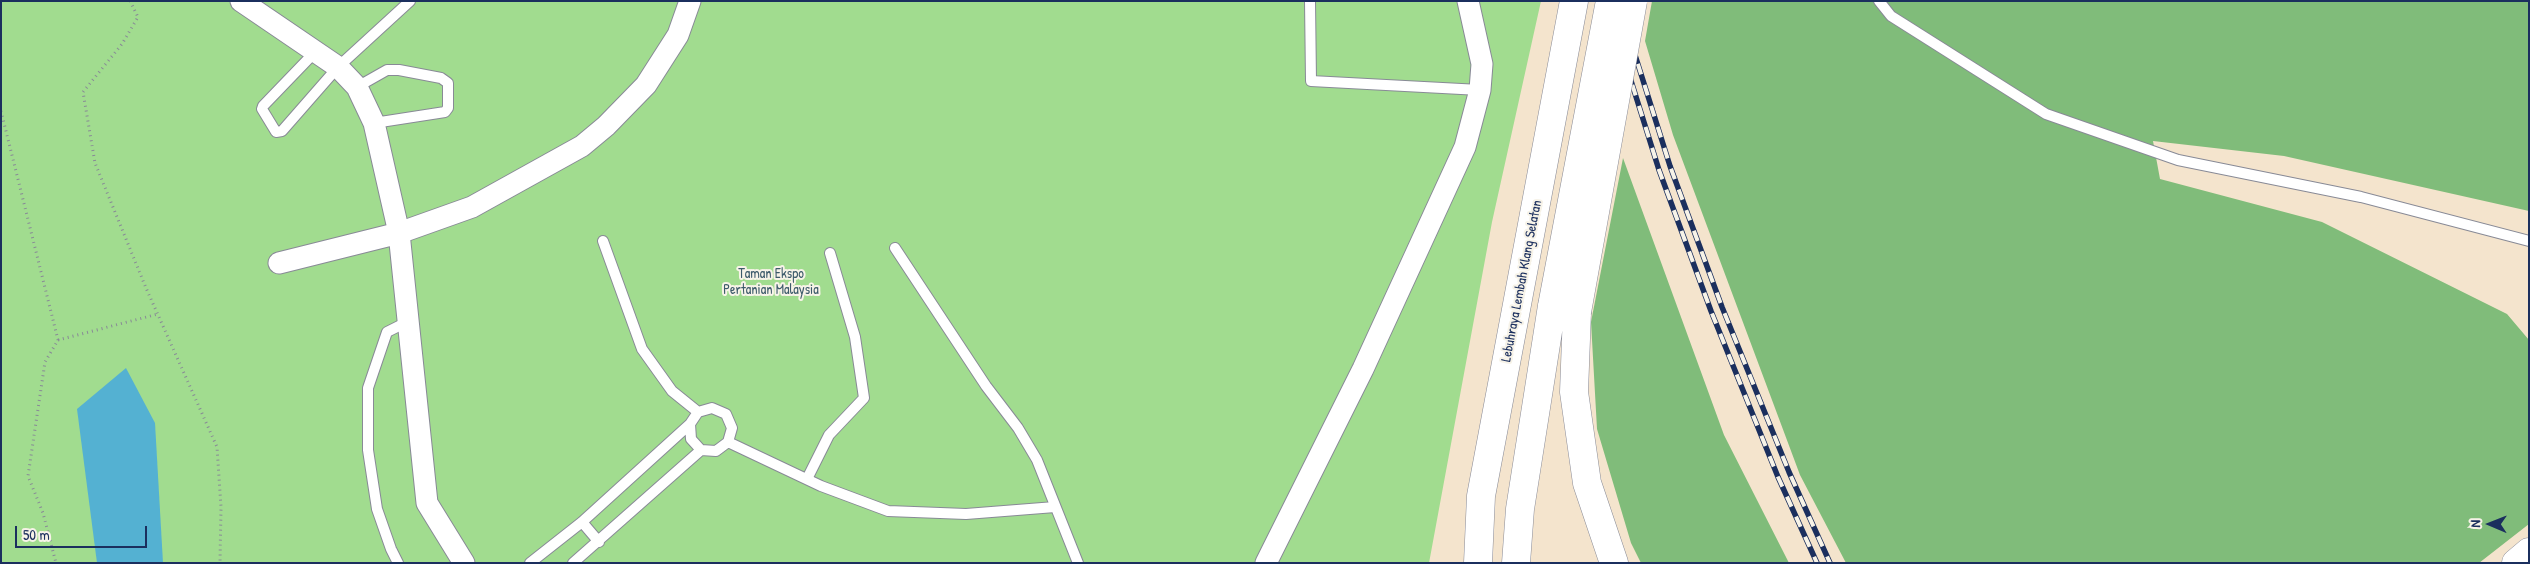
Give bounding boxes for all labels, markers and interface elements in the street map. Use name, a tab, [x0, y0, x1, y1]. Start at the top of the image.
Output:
street label: Lebuhraya Lembah Klang Selatan	[1498, 199, 1546, 363]
park label: Taman Ekspo Pertanian Malaysia	[723, 266, 819, 298]
north arrow	[2465, 499, 2515, 549]
scale bar	[18, 516, 150, 548]
text: N	[2465, 520, 2484, 528]
text: 50 m	[23, 524, 50, 545]

